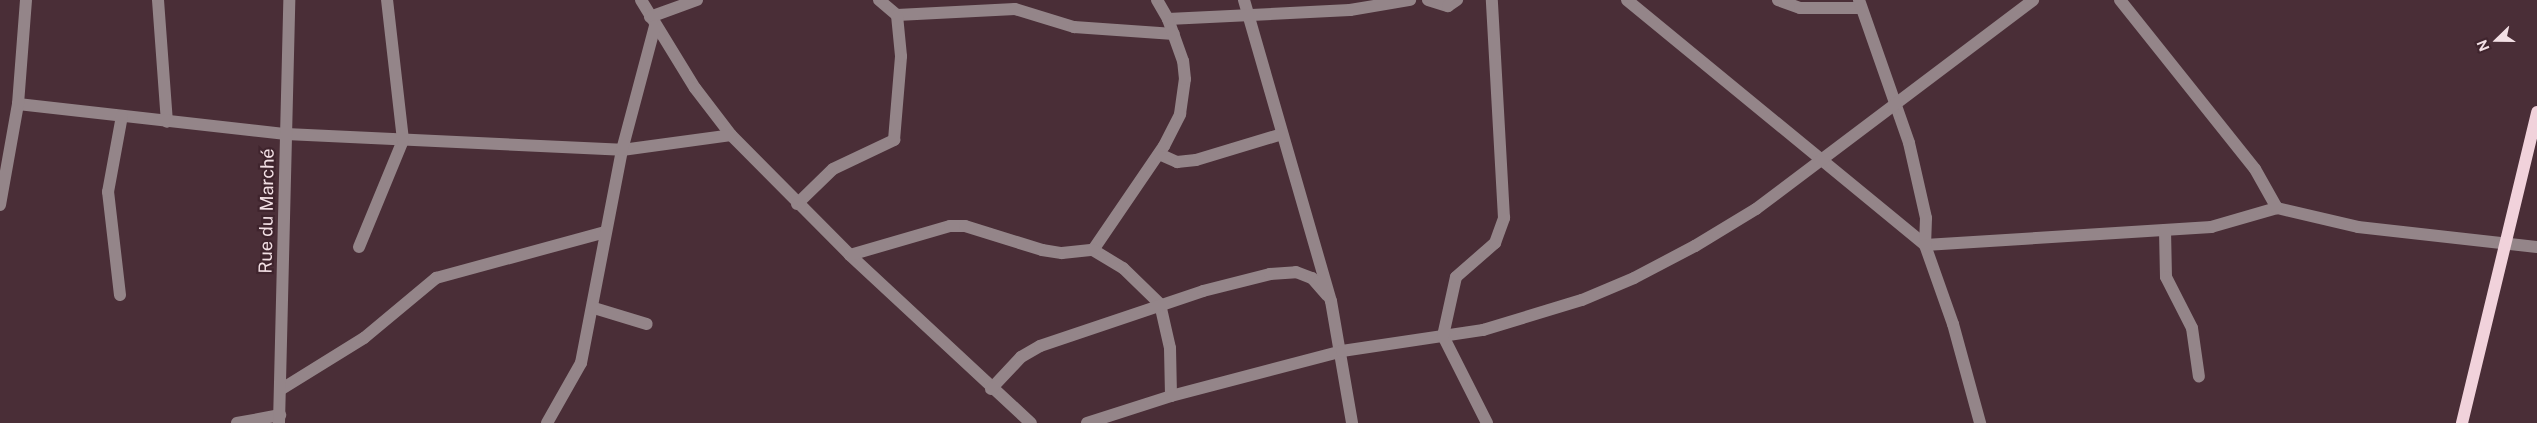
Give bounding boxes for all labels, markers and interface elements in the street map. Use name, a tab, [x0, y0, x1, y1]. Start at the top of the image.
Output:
north arrow	[2472, 15, 2522, 65]
text: N	[2474, 38, 2493, 54]
street label: Rue du Marché	[255, 148, 279, 274]

